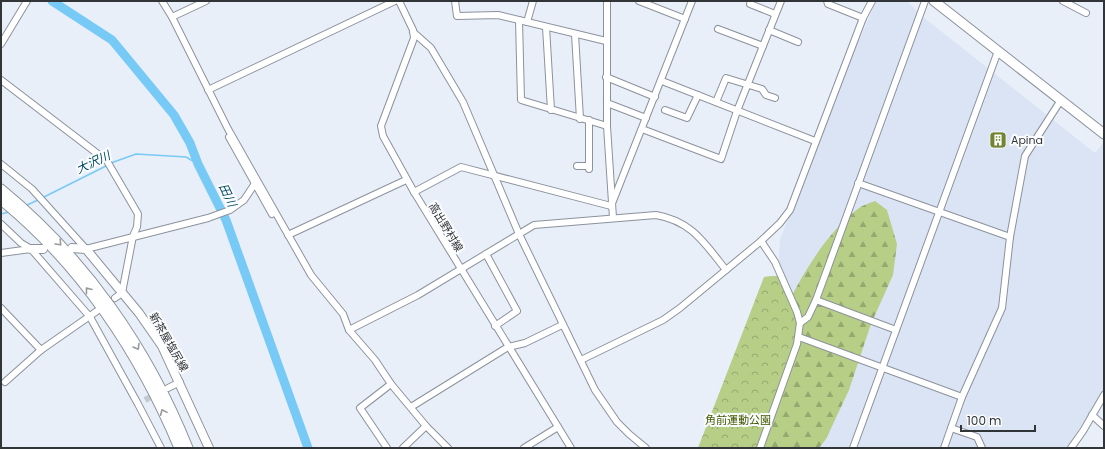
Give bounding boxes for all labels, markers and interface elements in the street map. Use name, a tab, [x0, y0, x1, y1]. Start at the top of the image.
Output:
building icon: Apina	[988, 130, 1008, 150]
place label: Apina	[1011, 132, 1043, 148]
water label: 大沢川	[73, 146, 115, 177]
water label: 田川	[215, 181, 242, 211]
street label: 高出野村線	[425, 199, 467, 255]
one-way arrow	[54, 239, 61, 246]
one-way arrow	[85, 288, 92, 295]
street label: 新茶屋塩尻線	[146, 309, 192, 375]
one-way arrow	[133, 342, 140, 349]
scale bar	[961, 407, 1035, 433]
one-way arrow	[160, 409, 168, 417]
park label: 角前運動公園	[705, 412, 771, 428]
text: 100 m	[967, 412, 1001, 429]

